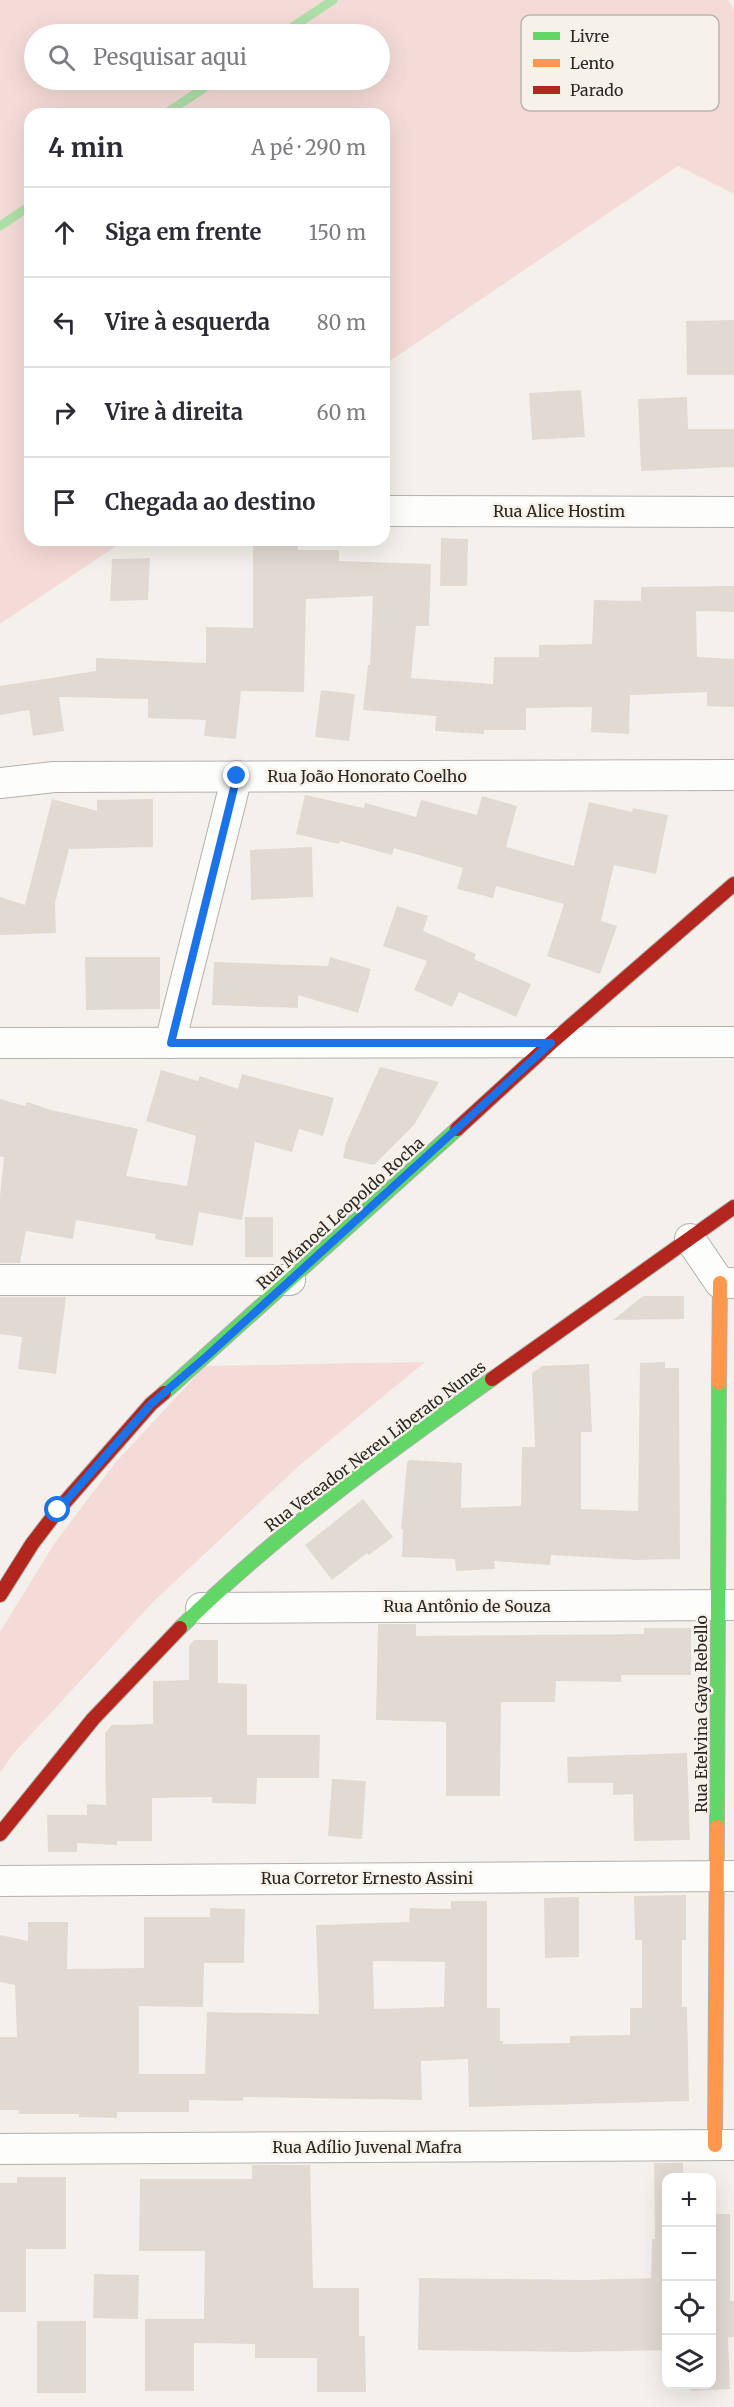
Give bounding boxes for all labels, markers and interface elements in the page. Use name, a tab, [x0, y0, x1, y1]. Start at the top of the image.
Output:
legend	[521, 15, 719, 111]
search box	[24, 24, 390, 90]
text: Livre	[570, 26, 609, 46]
icon: search	[45, 41, 78, 74]
text: Pesquisar aqui	[93, 43, 247, 71]
text: Lento	[570, 53, 614, 73]
text: Parado	[570, 80, 623, 100]
text: 4 min	[48, 131, 123, 164]
text: A pé · 290 m	[251, 135, 366, 160]
icon: ahead	[48, 216, 81, 249]
text: Siga em frente	[105, 218, 261, 246]
text: 150 m	[309, 220, 366, 245]
icon: left	[48, 306, 81, 339]
text: Vire à esquerda	[105, 308, 270, 336]
text: 80 m	[317, 310, 366, 335]
icon: right	[48, 396, 81, 429]
text: Vire à direita	[105, 398, 243, 426]
text: 60 m	[316, 400, 366, 425]
icon: arrive	[48, 486, 81, 519]
text: Chegada ao destino	[105, 488, 315, 516]
street label: Rua Alice Hostim	[493, 501, 625, 521]
route end	[223, 762, 249, 788]
street label: Rua João Honorato Coelho	[267, 766, 467, 786]
street label: Rua Manoel Leopoldo Rocha	[252, 1132, 428, 1293]
street label: Rua Vereador Nereu Liberato Nunes	[261, 1356, 490, 1536]
route start	[44, 1496, 70, 1522]
street label: Rua Antônio de Souza	[383, 1596, 551, 1616]
street label: Rua Etelvina Gaya Rebello	[691, 1615, 711, 1813]
street label: Rua Corretor Ernesto Assini	[261, 1868, 473, 1888]
street label: Rua Adílio Juvenal Mafra	[272, 2137, 462, 2157]
map controls	[662, 2173, 716, 2389]
button: +	[662, 2173, 716, 2227]
button: −	[662, 2227, 716, 2281]
button: locate	[662, 2281, 716, 2335]
button: layers	[662, 2335, 716, 2389]

